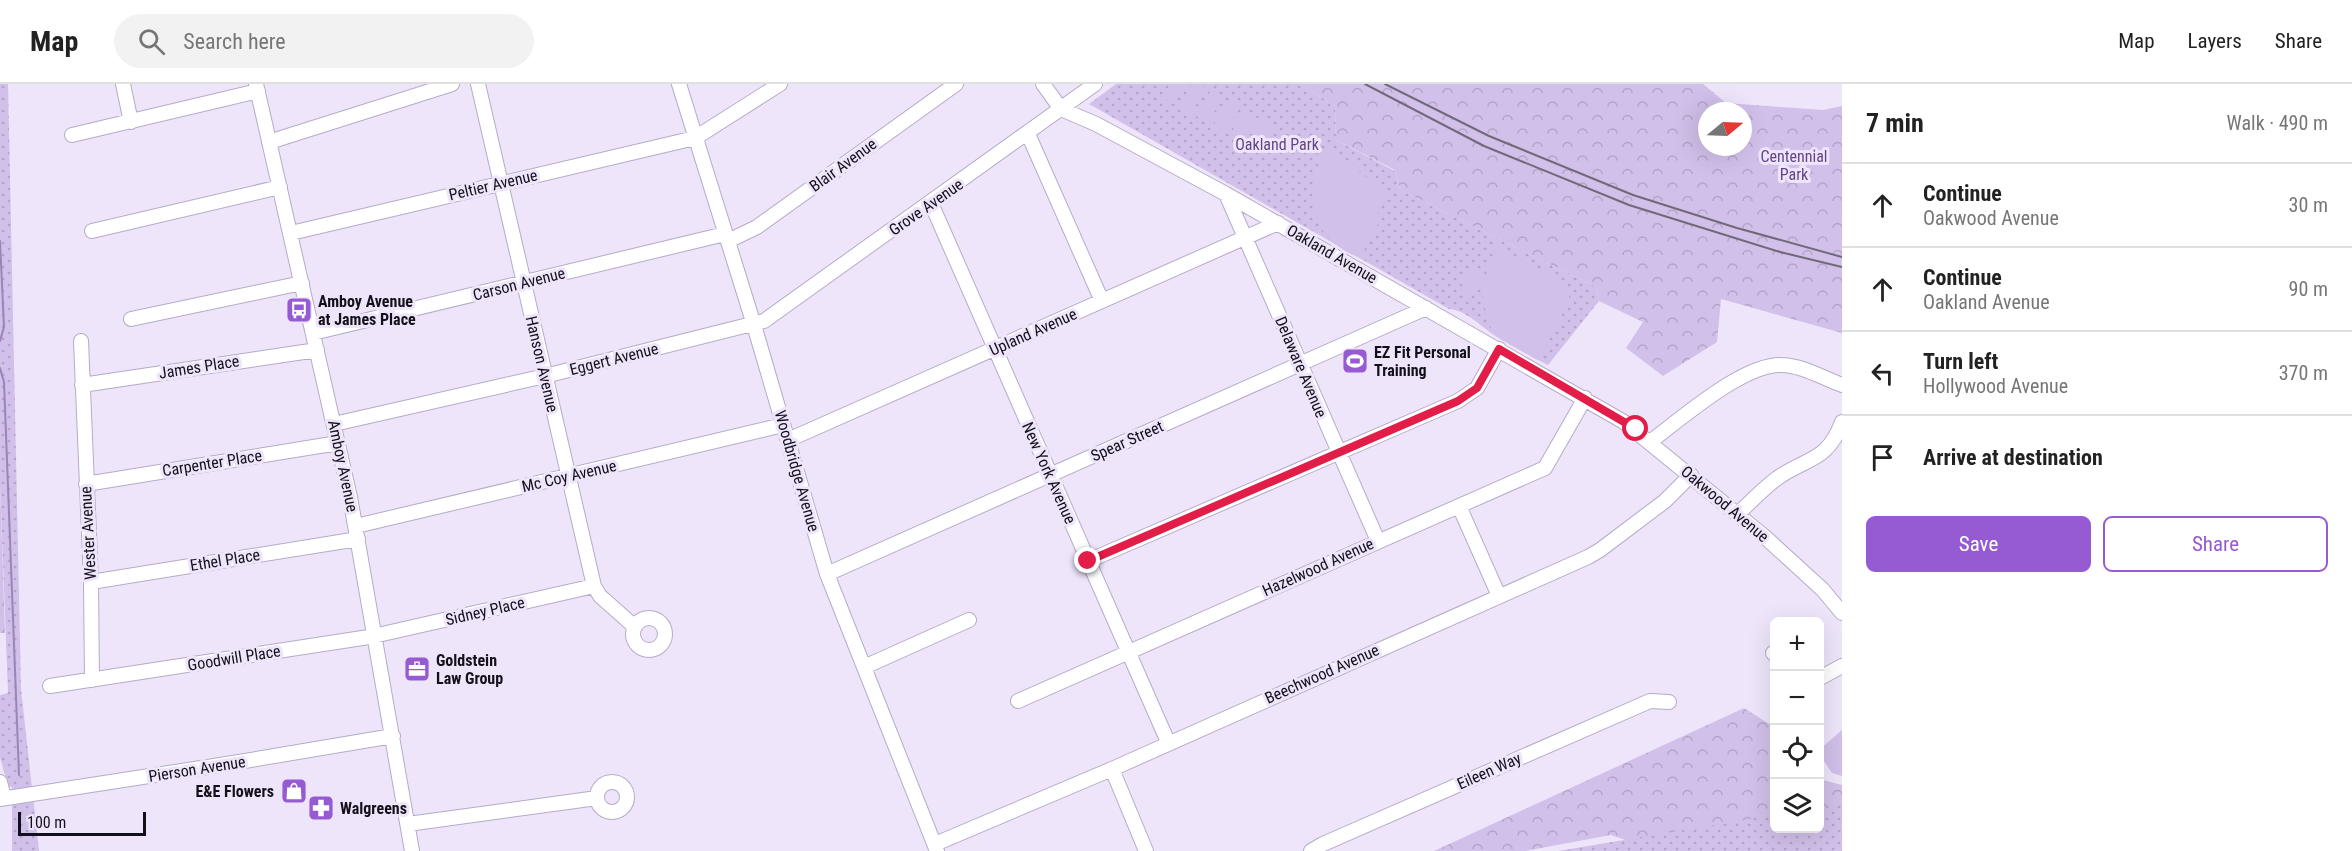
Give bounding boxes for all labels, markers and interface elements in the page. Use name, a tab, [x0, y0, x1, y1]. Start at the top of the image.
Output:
search box	[114, 14, 534, 68]
text: Map	[30, 25, 78, 58]
icon: search	[135, 25, 168, 58]
text: Search here	[183, 29, 286, 54]
text: Map	[2118, 29, 2155, 53]
text: Layers	[2188, 29, 2242, 53]
text: Share	[2275, 29, 2322, 53]
north arrow	[1698, 102, 1752, 156]
text: 7 min	[1866, 108, 1924, 138]
text: Walk · 490 m	[2227, 111, 2328, 135]
street label: Blair Avenue	[806, 134, 880, 196]
park label: Oakland Park	[1235, 135, 1320, 154]
park label: Centennial Park	[1760, 147, 1828, 184]
street label: Peltier Avenue	[447, 166, 539, 204]
street label: Grove Avenue	[885, 175, 967, 239]
text: Continue	[1923, 181, 2002, 206]
icon: ahead	[1866, 189, 1899, 222]
text: 30 m	[2289, 193, 2328, 217]
text: Oakwood Avenue	[1923, 206, 2059, 230]
street label: Oakland Avenue	[1283, 220, 1381, 288]
street label: Carson Avenue	[471, 263, 567, 305]
text: Continue	[1923, 265, 2002, 290]
icon: ahead	[1866, 273, 1899, 306]
text: 90 m	[2289, 277, 2328, 301]
text: Oakland Avenue	[1923, 290, 2050, 314]
place label: Amboy Avenue at James Place	[318, 292, 416, 329]
bus stop icon: Amboy Avenue at James Place	[284, 295, 314, 325]
street label: Upland Avenue	[986, 304, 1080, 360]
street label: Hanson Avenue	[522, 314, 562, 414]
street label: Delaware Avenue	[1271, 314, 1331, 420]
street label: Eggert Avenue	[568, 339, 660, 379]
place label: EZ Fit Personal Training	[1374, 343, 1471, 380]
sports icon: EZ Fit Personal Training	[1340, 346, 1370, 376]
text: Turn left	[1923, 349, 1998, 374]
street label: James Place	[158, 351, 240, 383]
icon: left	[1866, 357, 1899, 390]
text: 370 m	[2279, 361, 2328, 385]
text: Hollywood Avenue	[1923, 374, 2068, 398]
street label: Woodbridge Avenue	[771, 408, 823, 534]
route start	[1622, 415, 1648, 441]
street label: Spear Street	[1088, 416, 1166, 465]
street label: Amboy Avenue	[324, 418, 362, 514]
street label: New York Avenue	[1018, 419, 1080, 527]
icon: arrive	[1866, 441, 1899, 474]
text: Arrive at destination	[1923, 445, 2103, 470]
street label: Carpenter Place	[161, 446, 263, 480]
street label: Mc Coy Avenue	[520, 456, 618, 496]
street label: Oakwood Avenue	[1677, 462, 1773, 546]
street label: Wester Avenue	[76, 486, 100, 580]
button: Save	[1866, 516, 2091, 572]
button: Share	[2103, 516, 2328, 572]
street label: Hazelwood Avenue	[1259, 534, 1377, 600]
street label: Ethel Place	[189, 545, 261, 575]
route end	[1074, 547, 1100, 573]
street label: Sidney Place	[444, 593, 526, 629]
map controls	[1770, 617, 1824, 833]
button: +	[1770, 617, 1824, 671]
street label: Beechwood Avenue	[1262, 640, 1382, 708]
street label: Goodwill Place	[186, 641, 282, 675]
place label: Goldstein Law Group	[436, 651, 503, 688]
office icon: Goldstein Law Group	[402, 654, 432, 684]
button: −	[1770, 671, 1824, 725]
button: locate	[1770, 725, 1824, 779]
street label: Eileen Way	[1454, 748, 1524, 793]
street label: Pierson Avenue	[147, 752, 247, 786]
shop icon: E&E Flowers	[279, 776, 309, 806]
button: layers	[1770, 779, 1824, 833]
place label: E&E Flowers	[195, 782, 274, 801]
pharmacy icon: Walgreens	[306, 793, 336, 823]
place label: Walgreens	[340, 799, 407, 818]
scale bar	[18, 809, 146, 836]
text: 100 m	[27, 813, 66, 832]

